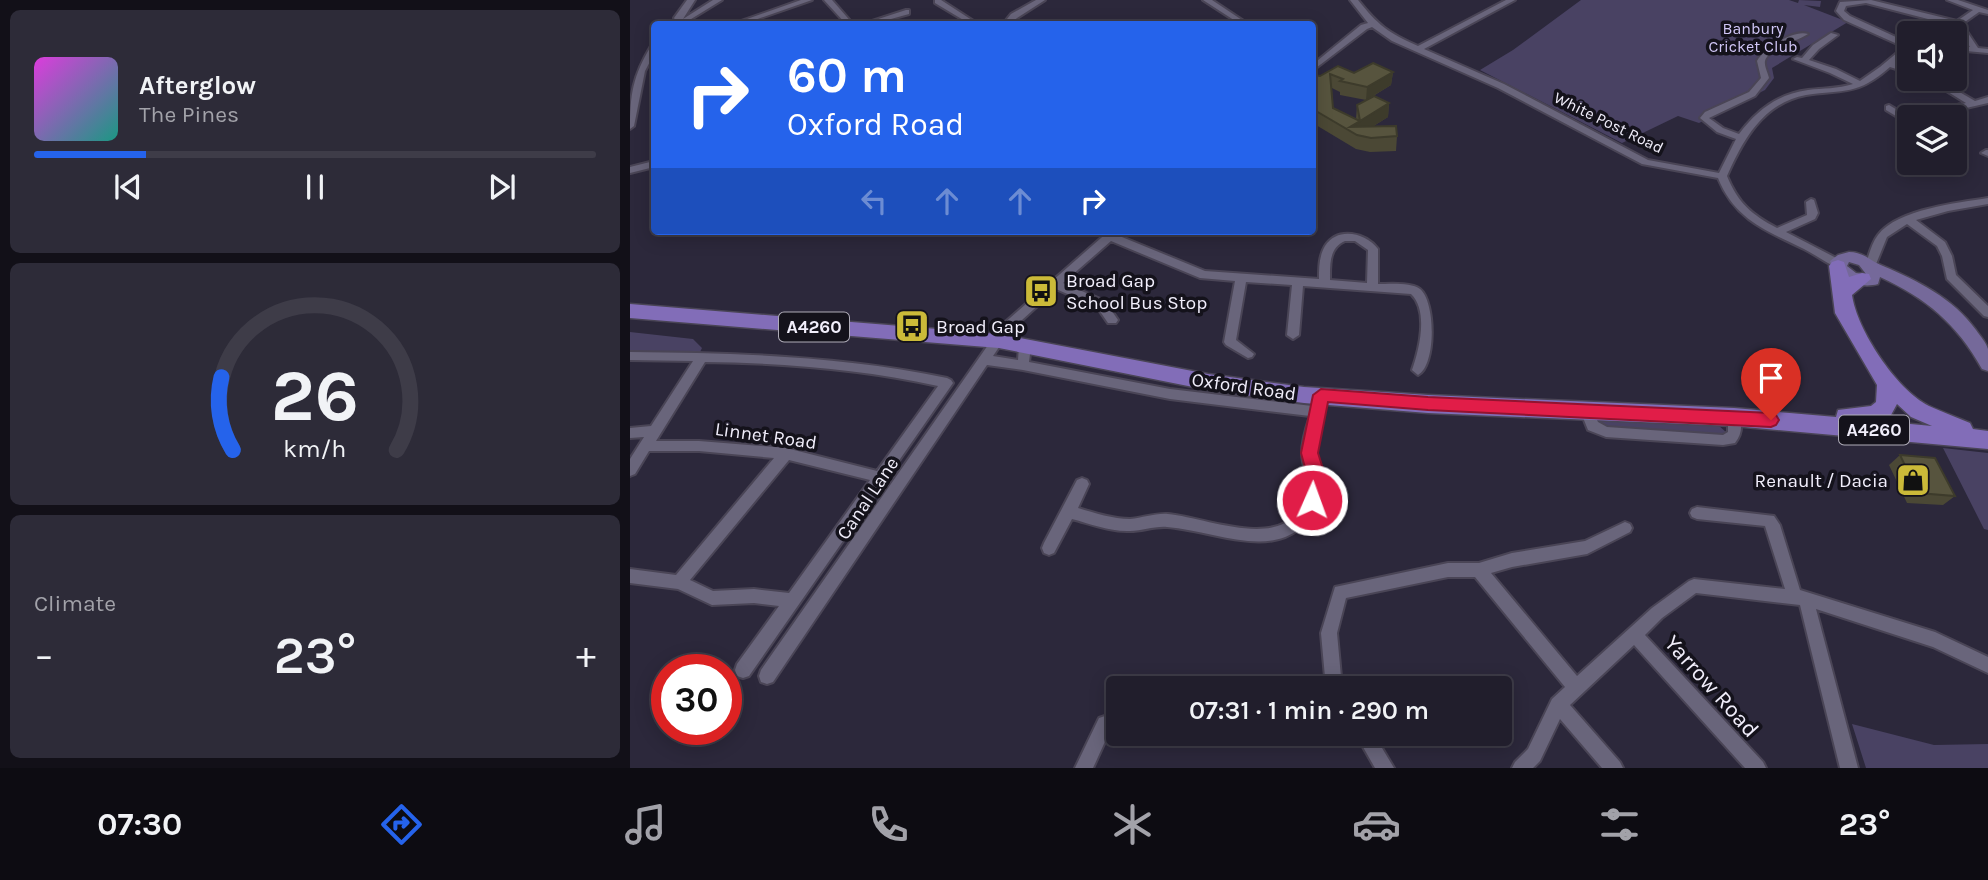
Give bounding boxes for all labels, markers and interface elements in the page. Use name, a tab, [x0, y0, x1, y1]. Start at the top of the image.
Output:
park label: Banbury Cricket Club	[1708, 19, 1798, 56]
map controls	[1897, 21, 1967, 175]
button: sound	[1897, 21, 1967, 91]
text: 60 m	[787, 47, 907, 104]
icon: right	[672, 49, 763, 140]
text: Afterglow	[139, 70, 256, 101]
street label: White Post Road	[1551, 88, 1667, 157]
text: The Pines	[139, 101, 239, 128]
button: layers	[1897, 105, 1967, 175]
text: Oxford Road	[787, 106, 964, 143]
icon: previous	[109, 168, 147, 206]
icon: pause	[296, 168, 334, 206]
icon: next	[483, 168, 521, 206]
icon: left	[855, 182, 893, 220]
icon: ahead	[928, 182, 966, 220]
icon: ahead	[1001, 182, 1039, 220]
icon: right	[1074, 182, 1112, 220]
place label: Broad Gap School Bus Stop	[1066, 270, 1207, 314]
bus stop icon: Broad Gap School Bus Stop	[1022, 272, 1060, 310]
bus stop icon: Broad Gap	[893, 307, 931, 345]
road number: A4260	[779, 312, 849, 342]
place label: Broad Gap	[936, 316, 1025, 338]
pin	[1741, 348, 1801, 420]
text: 26	[271, 353, 359, 438]
icon: arrive	[1752, 359, 1790, 397]
street label: Oxford Road	[1190, 369, 1298, 405]
road number: A4260	[1839, 416, 1909, 444]
street label: Linnet Road	[714, 418, 818, 454]
text: km/h	[283, 434, 347, 463]
street label: Canal Lane	[832, 453, 903, 544]
shop icon: Renault / Dacia	[1894, 461, 1932, 499]
position arrow	[1275, 463, 1349, 537]
place label: Renault / Dacia	[1755, 470, 1888, 492]
text: Climate	[34, 590, 116, 617]
text: 23°	[274, 625, 356, 686]
street label: Yarrow Road	[1659, 630, 1765, 743]
text: −	[34, 633, 54, 678]
text: +	[576, 633, 596, 678]
speed limit sign: 30	[651, 654, 742, 745]
text: 07:31 · 1 min · 290 m	[1189, 695, 1429, 726]
icon: directions	[377, 800, 426, 849]
icon: music	[621, 800, 670, 849]
icon: phone	[864, 800, 913, 849]
icon: climate	[1108, 800, 1157, 849]
icon: car	[1352, 800, 1401, 849]
icon: filters	[1595, 800, 1644, 849]
text: 07:30	[97, 806, 182, 843]
text: 23°	[1839, 806, 1891, 843]

